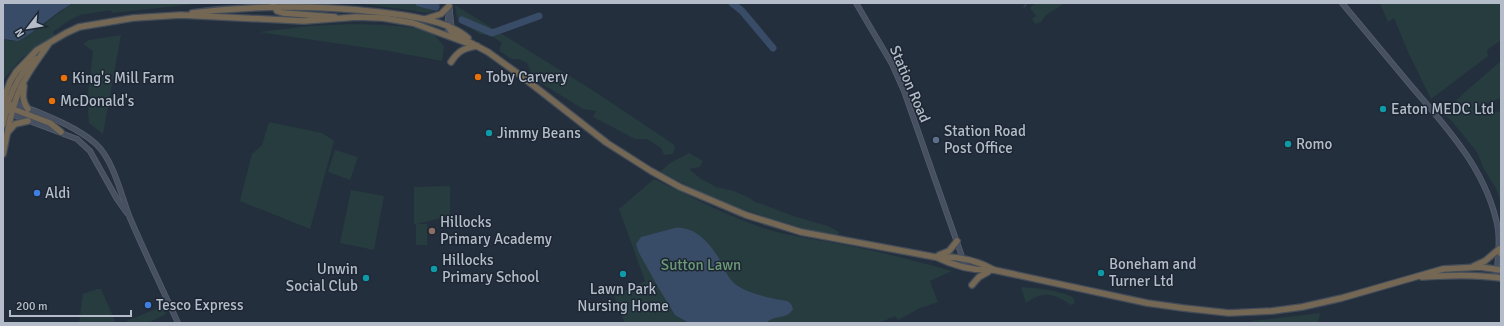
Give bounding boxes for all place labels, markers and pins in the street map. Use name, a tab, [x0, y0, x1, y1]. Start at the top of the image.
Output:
place label: Toby Carvery	[486, 68, 568, 86]
place label: King's Mill Farm	[72, 69, 175, 87]
marker: Toby Carvery	[473, 72, 483, 82]
marker: King's Mill Farm	[59, 73, 69, 83]
place label: McDonald's	[60, 92, 135, 110]
marker: McDonald's	[47, 96, 57, 106]
place label: Eaton MEDC Ltd	[1391, 100, 1494, 118]
marker: Eaton MEDC Ltd	[1378, 104, 1388, 114]
place label: Station Road Post Office	[944, 122, 1026, 157]
place label: Jimmy Beans	[497, 124, 581, 142]
marker: Jimmy Beans	[484, 128, 494, 138]
marker: Station Road Post Office	[931, 135, 941, 145]
place label: Romo	[1296, 135, 1333, 153]
marker: Romo	[1283, 139, 1293, 149]
place label: Aldi	[45, 184, 70, 202]
marker: Aldi	[32, 188, 42, 198]
place label: Hillocks Primary Academy	[440, 213, 552, 248]
marker: Hillocks Primary Academy	[427, 226, 437, 236]
place label: Hillocks Primary School	[442, 251, 539, 286]
place label: Boneham and Turner Ltd	[1109, 255, 1196, 290]
place label: Unwin Social Club	[286, 260, 358, 295]
marker: Hillocks Primary School	[429, 264, 439, 274]
marker: Boneham and Turner Ltd	[1096, 268, 1106, 278]
marker: Lawn Park Nursing Home	[618, 269, 628, 279]
marker: Unwin Social Club	[361, 273, 371, 283]
place label: Lawn Park Nursing Home	[577, 280, 669, 315]
place label: Tesco Express	[156, 296, 244, 314]
marker: Tesco Express	[143, 300, 153, 310]

